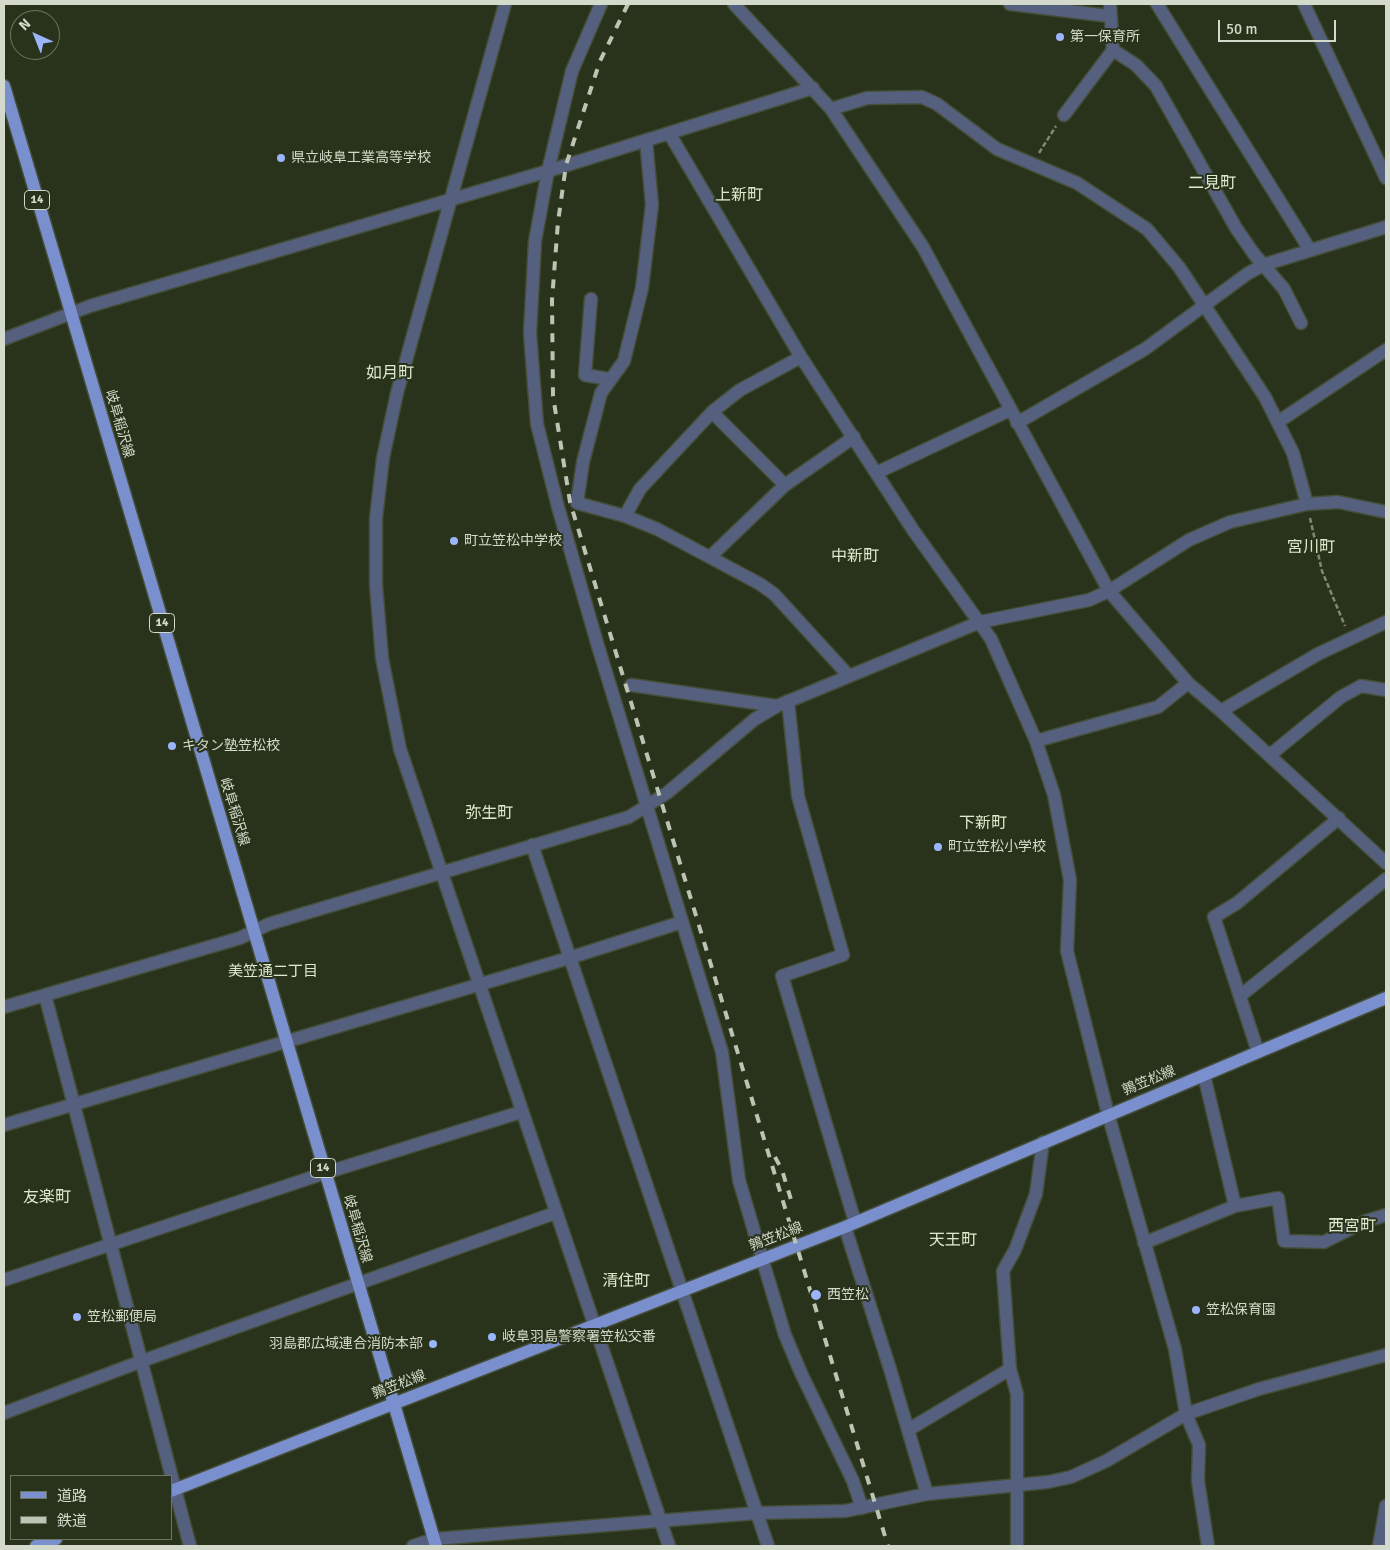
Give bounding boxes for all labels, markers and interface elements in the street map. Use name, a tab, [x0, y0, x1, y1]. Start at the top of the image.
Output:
north arrow	[10, 10, 60, 60]
scale bar	[1220, 10, 1338, 42]
text: N	[16, 15, 34, 34]
text: 50 m	[1226, 20, 1257, 38]
place label: 第一保育所	[1070, 29, 1140, 45]
marker: 第一保育所	[1054, 31, 1066, 43]
place label: 県立岐阜工業高等学校	[291, 150, 431, 166]
marker: 県立岐阜工業高等学校	[275, 152, 287, 164]
district label: 二見町	[1188, 174, 1236, 194]
district label: 上新町	[715, 186, 763, 206]
road number: 14	[24, 190, 50, 210]
district label: 如月町	[366, 364, 414, 384]
street label: 岐阜稲沢線	[101, 388, 137, 460]
place label: 町立笠松中学校	[464, 533, 562, 549]
marker: 町立笠松中学校	[448, 535, 460, 547]
district label: 宮川町	[1287, 538, 1335, 558]
district label: 中新町	[831, 547, 879, 567]
road number: 14	[150, 614, 174, 632]
place label: キタン塾笠松校	[182, 738, 280, 754]
marker: キタン塾笠松校	[166, 740, 178, 752]
street label: 岐阜稲沢線	[216, 776, 252, 848]
district label: 弥生町	[465, 804, 513, 824]
district label: 下新町	[959, 814, 1007, 834]
place label: 町立笠松小学校	[948, 839, 1046, 855]
marker: 町立笠松小学校	[932, 841, 944, 853]
district label: 美笠通二丁目	[228, 963, 318, 981]
street label: 鶉笠松線	[1120, 1063, 1178, 1099]
road number: 14	[310, 1158, 336, 1178]
district label: 友楽町	[23, 1188, 71, 1208]
street label: 岐阜稲沢線	[339, 1193, 375, 1265]
district label: 西宮町	[1328, 1217, 1376, 1237]
street label: 鶉笠松線	[747, 1219, 805, 1255]
district label: 天王町	[929, 1231, 977, 1251]
district label: 清住町	[602, 1272, 650, 1292]
place label: 西笠松	[827, 1287, 869, 1303]
marker: 西笠松	[809, 1288, 823, 1302]
place label: 笠松保育園	[1206, 1302, 1276, 1318]
marker: 笠松保育園	[1190, 1304, 1202, 1316]
place label: 笠松郵便局	[87, 1309, 157, 1325]
marker: 笠松郵便局	[71, 1311, 83, 1323]
place label: 岐阜羽島警察署笠松交番	[502, 1329, 656, 1345]
marker: 岐阜羽島警察署笠松交番	[486, 1331, 498, 1343]
place label: 羽島郡広域連合消防本部	[269, 1336, 423, 1352]
marker: 羽島郡広域連合消防本部	[427, 1338, 439, 1350]
street label: 鶉笠松線	[370, 1367, 428, 1403]
legend	[10, 1475, 172, 1540]
text: 道路	[57, 1487, 87, 1505]
text: 鉄道	[57, 1512, 87, 1530]

